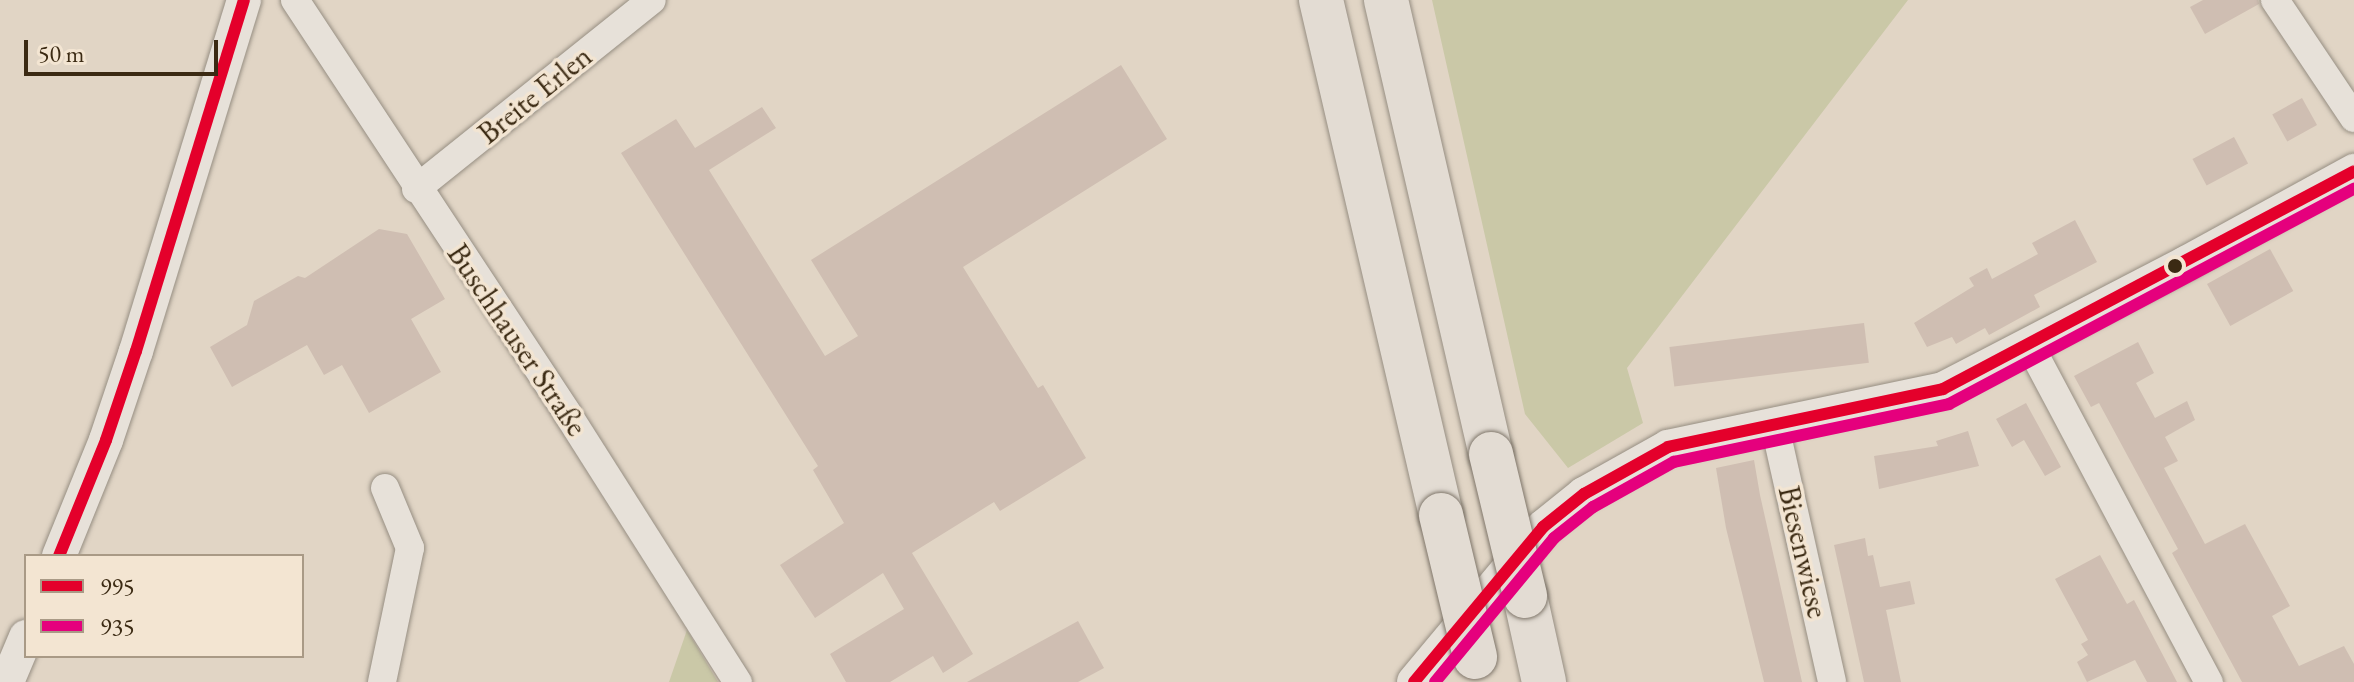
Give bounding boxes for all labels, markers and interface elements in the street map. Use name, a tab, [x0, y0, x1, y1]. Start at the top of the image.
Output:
scale bar	[28, 24, 222, 74]
text: 50 m	[38, 38, 85, 69]
street label: Breite Erlen	[471, 38, 599, 152]
street label: Buschhauser Straße	[440, 237, 594, 443]
unlabelled marker	[2167, 258, 2183, 274]
street label: Biesenwiese	[1770, 483, 1836, 621]
legend	[24, 554, 304, 658]
text: 995	[100, 571, 135, 602]
text: 935	[100, 611, 135, 642]

